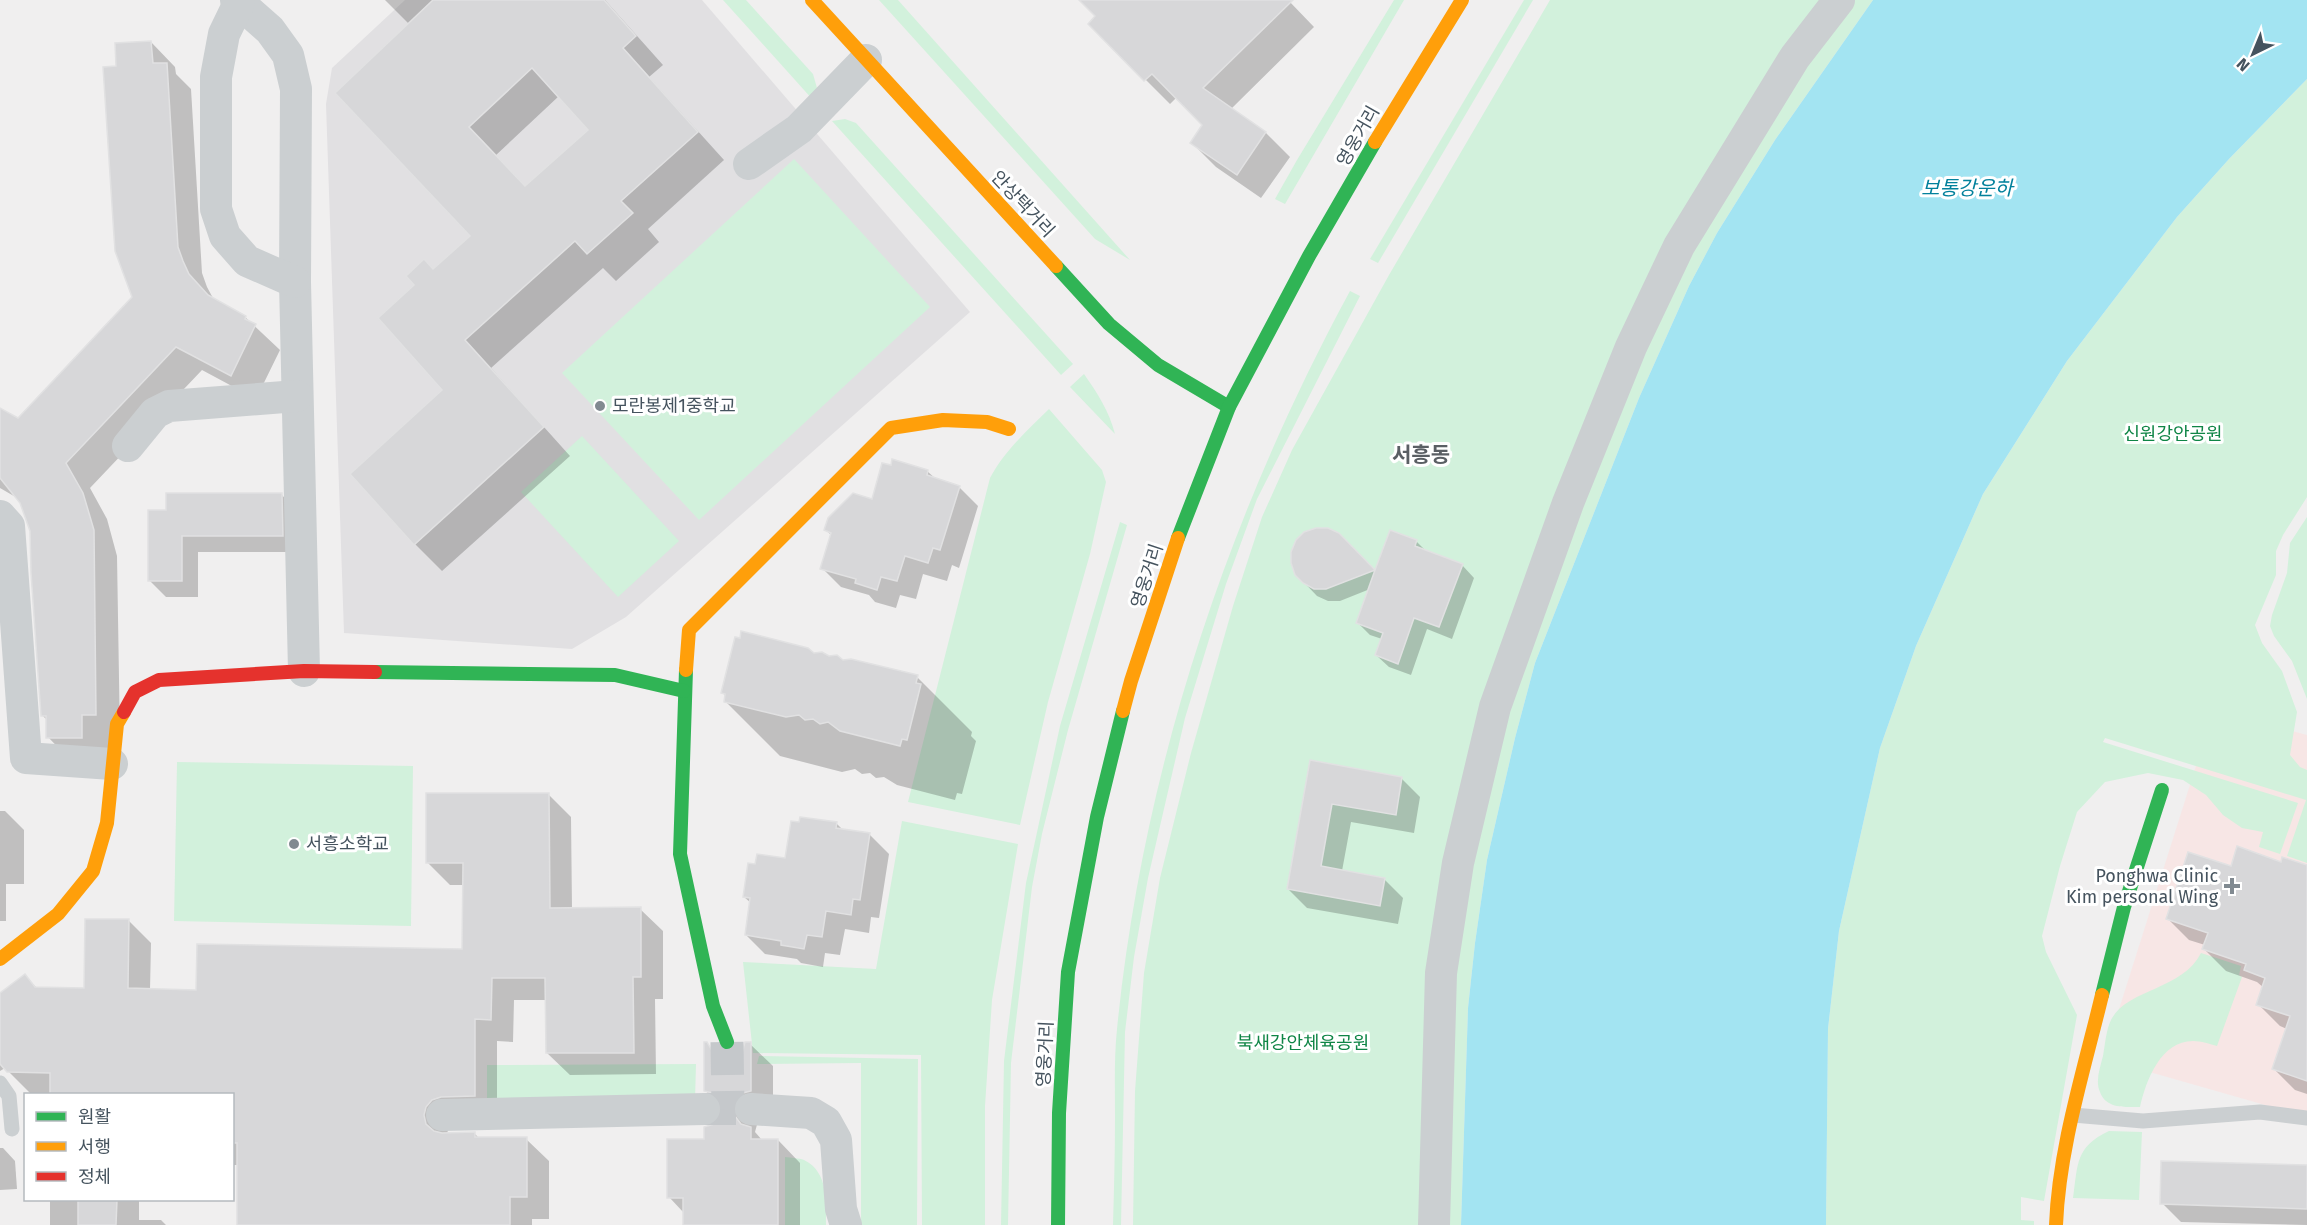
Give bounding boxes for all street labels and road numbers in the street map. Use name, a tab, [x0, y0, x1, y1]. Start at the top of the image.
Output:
street label: 영웅거리	[1332, 102, 1384, 170]
street label: 안상택거리	[987, 166, 1059, 242]
street label: 영웅거리	[1126, 541, 1168, 611]
street label: 영웅거리	[1032, 1020, 1058, 1088]

